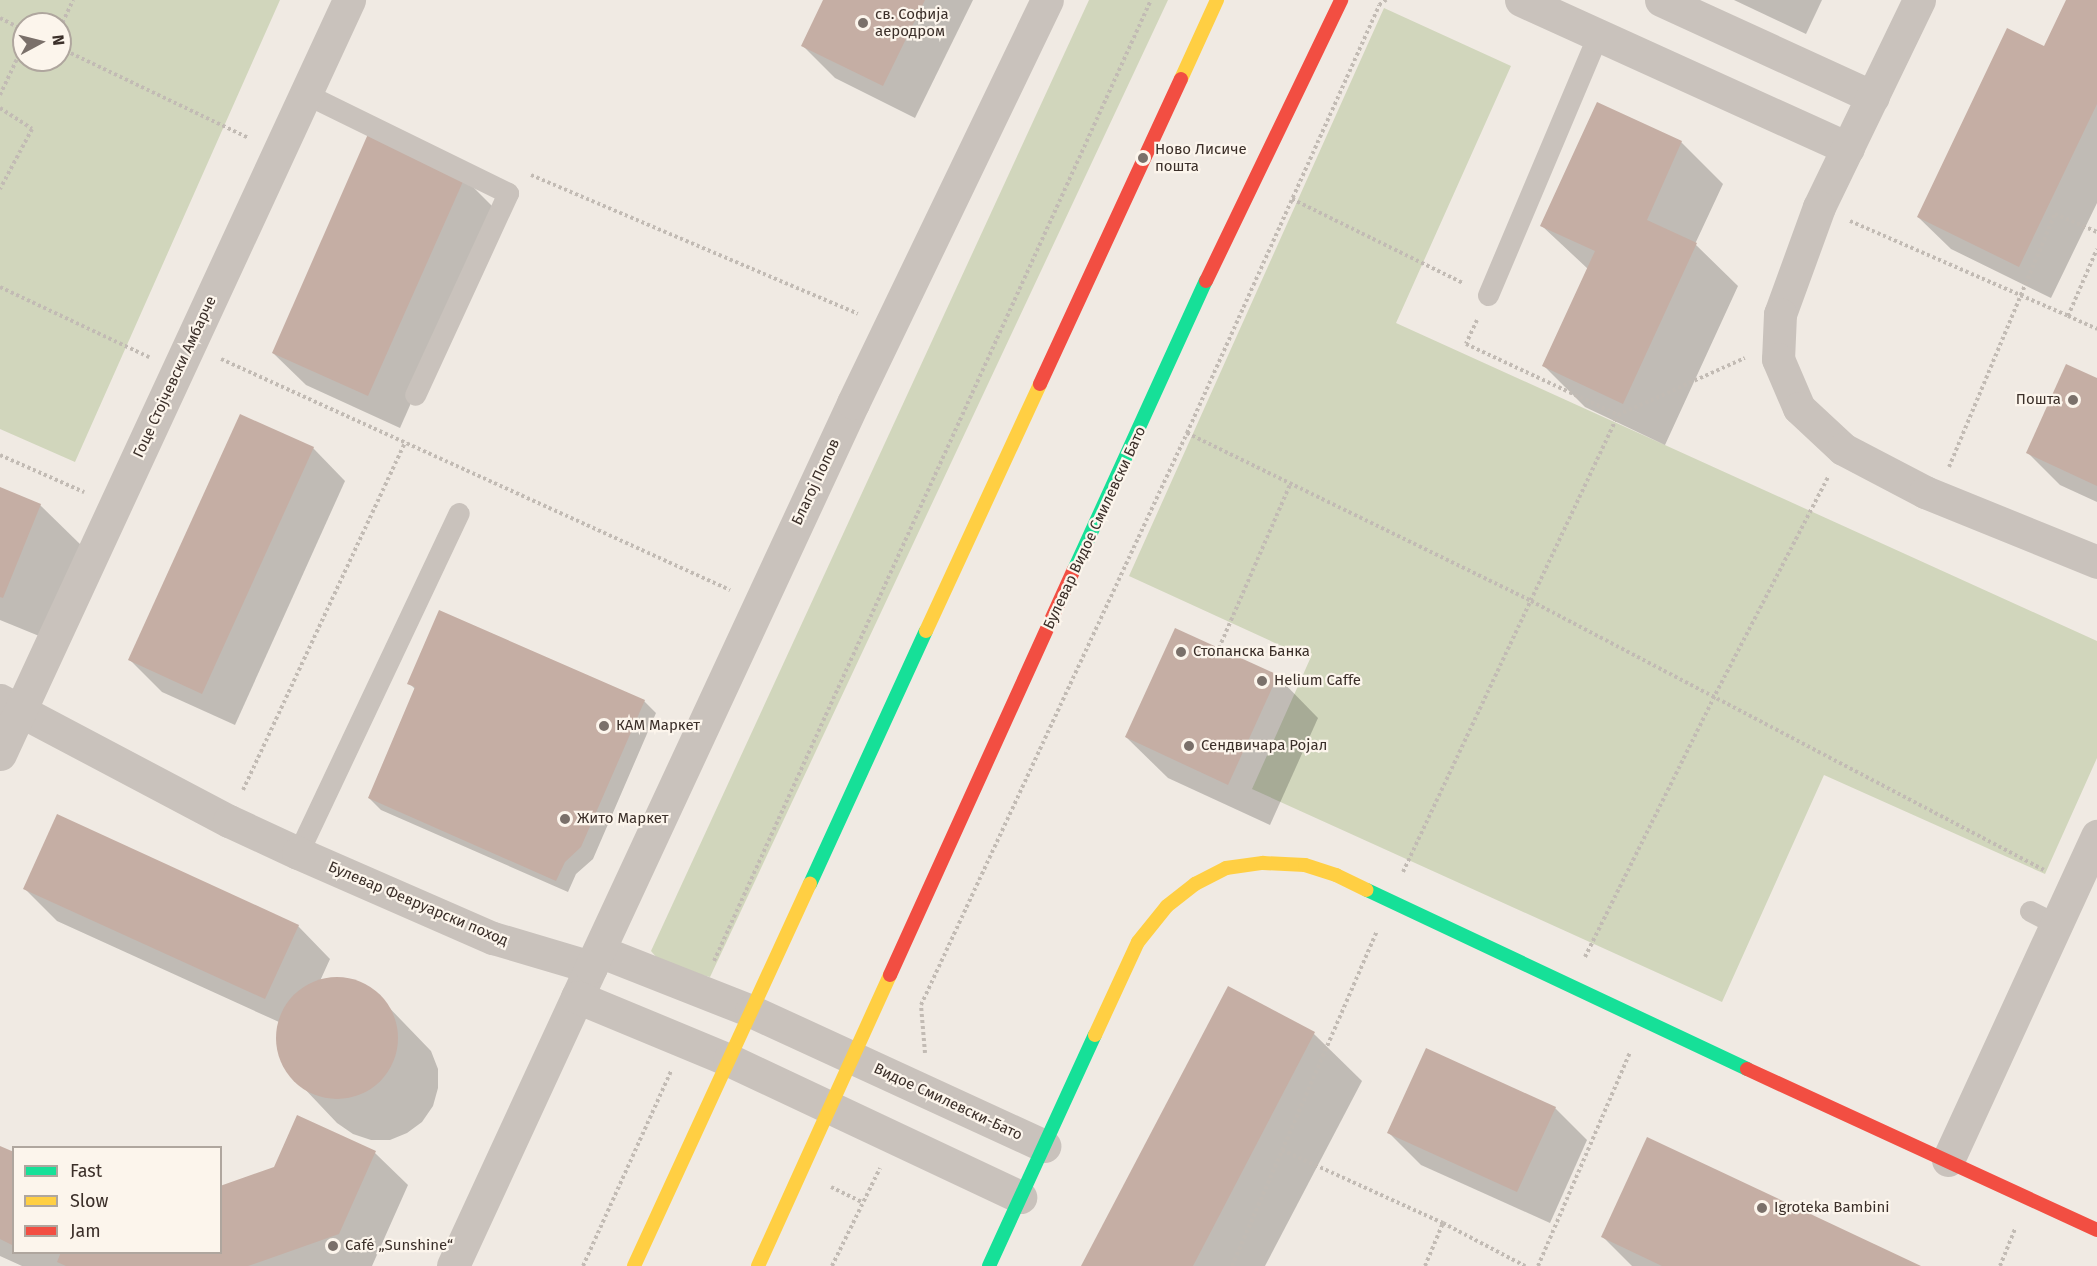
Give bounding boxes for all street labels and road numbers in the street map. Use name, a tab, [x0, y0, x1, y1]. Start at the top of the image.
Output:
street label: Гоце Стојчевски Амбарче	[130, 293, 220, 461]
street label: Булевар Видое Смилевски Бато	[1040, 424, 1150, 632]
street label: Благој Попов	[788, 436, 844, 528]
street label: Булевар Февруарски поход	[325, 858, 511, 950]
street label: Видое Смилевски-Бато	[871, 1060, 1025, 1144]

